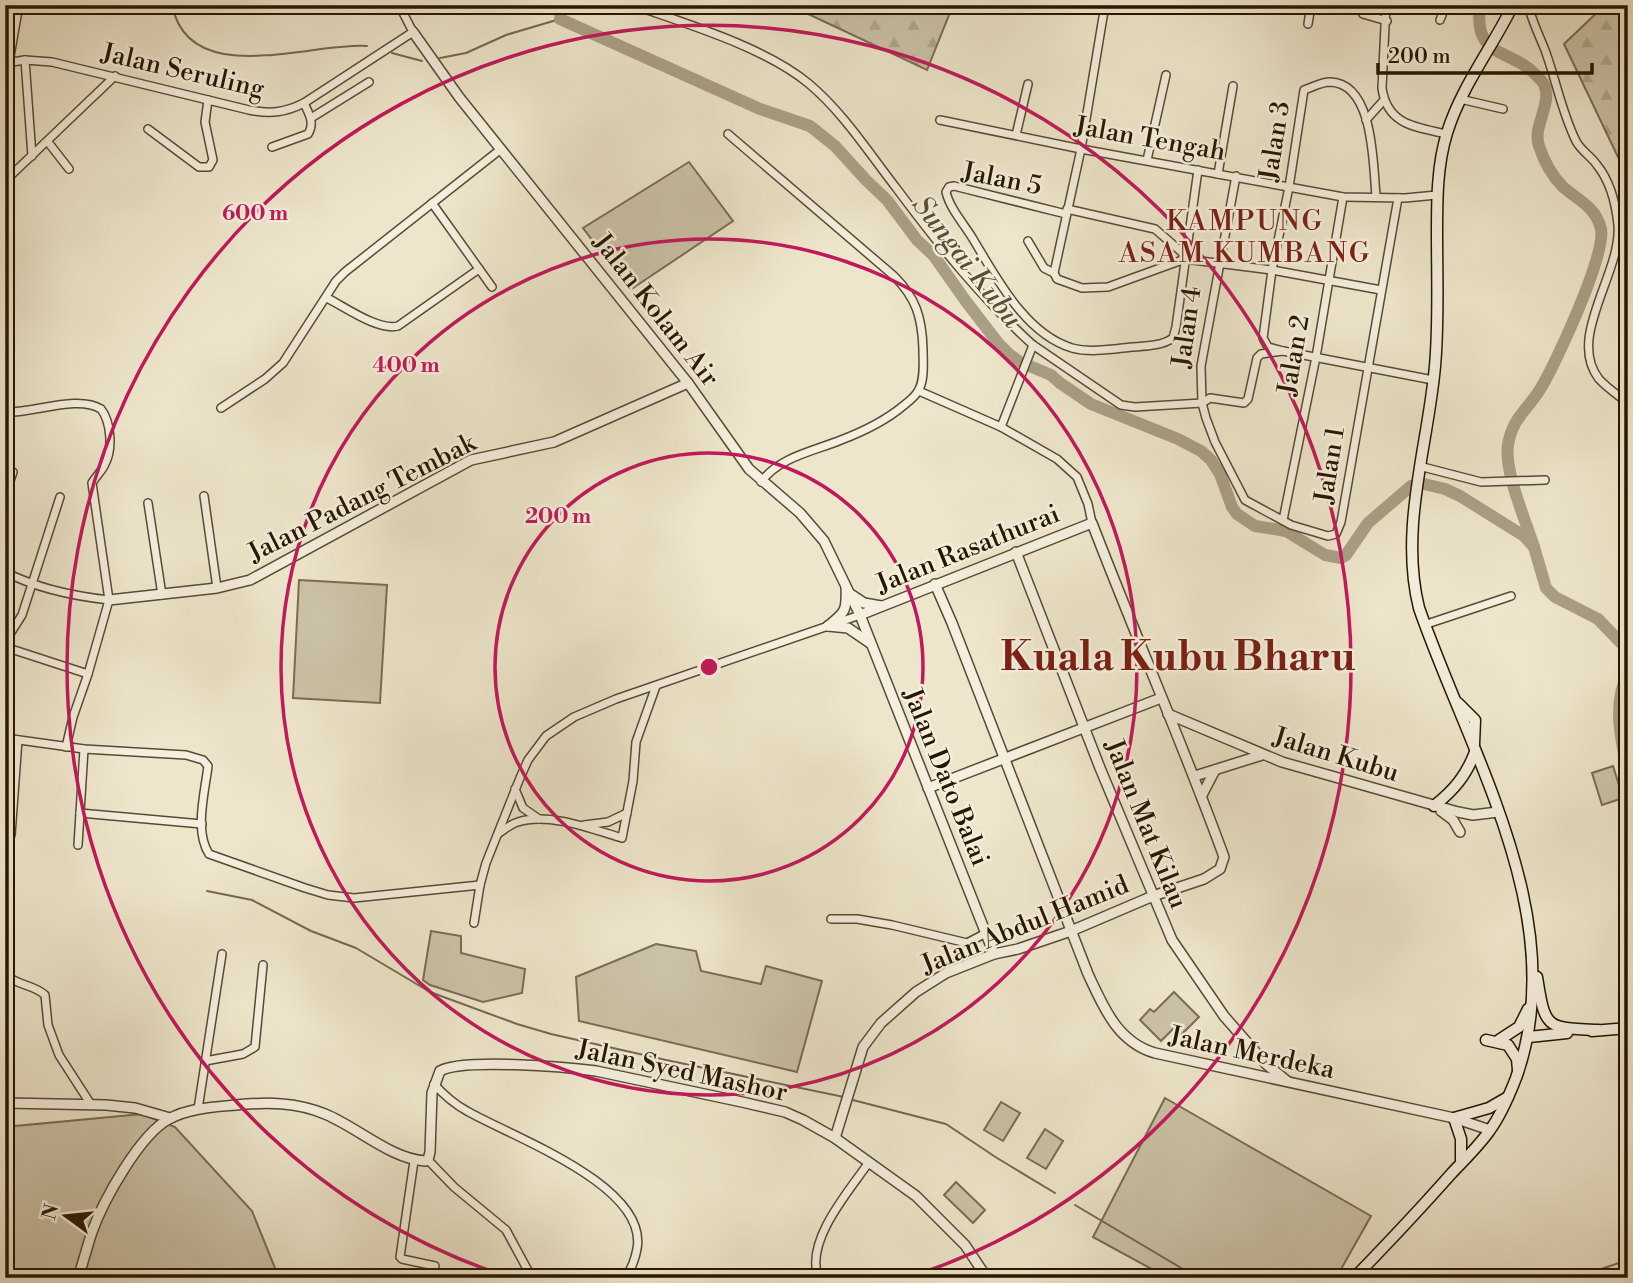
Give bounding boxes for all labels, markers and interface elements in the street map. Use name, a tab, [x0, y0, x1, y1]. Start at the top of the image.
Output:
scale bar	[1378, 32, 1591, 76]
street label: Jalan Seruling	[98, 37, 268, 105]
text: 200 m	[1388, 44, 1451, 70]
street label: Jalan 3	[1253, 99, 1297, 184]
street label: Jalan Tengah	[1071, 110, 1228, 168]
street label: Jalan 5	[959, 155, 1044, 202]
water label: Sungai Kubu	[904, 189, 1030, 335]
text: 600 m	[222, 201, 288, 227]
district label: KAMPUNG ASAM KUMBANG	[1118, 204, 1371, 271]
street label: Jalan Kolam Air	[586, 226, 726, 393]
street label: Jalan 4	[1165, 284, 1209, 371]
street label: Jalan 2	[1271, 312, 1317, 399]
text: 400 m	[372, 353, 440, 379]
street label: Jalan 1	[1308, 424, 1352, 507]
street label: Jalan Padang Tembak	[242, 426, 482, 570]
street label: Jalan Rasathurai	[871, 498, 1064, 601]
text: 200 m	[525, 504, 591, 530]
district label: Kuala Kubu Bharu	[1000, 633, 1356, 683]
centre of rings	[697, 655, 721, 679]
street label: Jalan Dato Balai	[895, 682, 996, 871]
street label: Jalan Kubu	[1268, 720, 1403, 789]
street label: Jalan Mat Kilau	[1097, 734, 1195, 914]
street label: Jalan Abdul Hamid	[916, 869, 1134, 982]
street label: Jalan Merdeka	[1165, 1020, 1339, 1086]
street label: Jalan Syed Mashor	[573, 1033, 790, 1109]
north arrow	[32, 1182, 102, 1252]
text: N	[37, 1201, 64, 1222]

